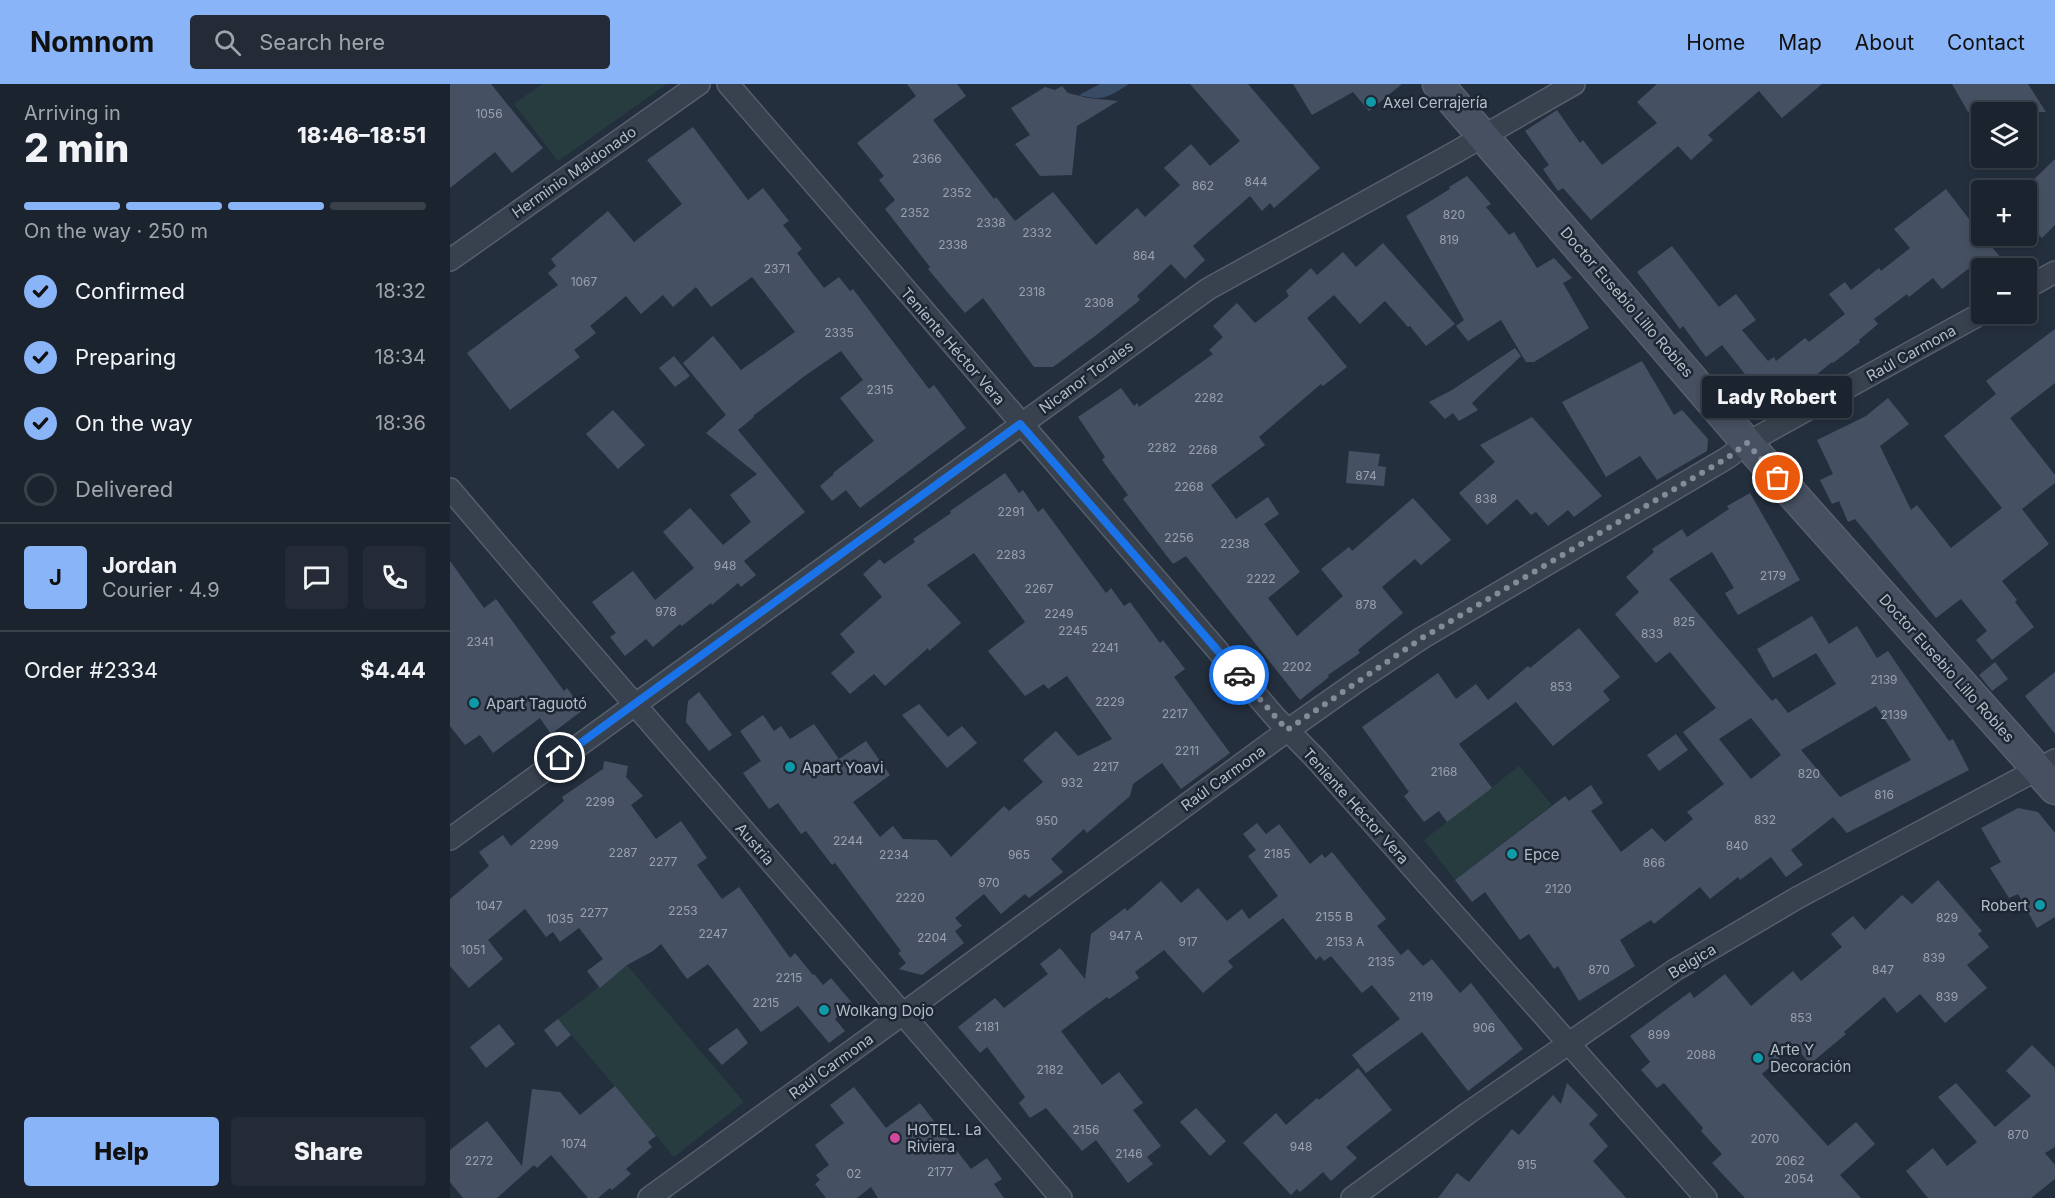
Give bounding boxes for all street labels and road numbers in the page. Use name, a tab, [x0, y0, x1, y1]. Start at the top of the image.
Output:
street label: Herminio Maldonado	[508, 122, 640, 222]
street label: Doctor Eusebio Lillo Robles	[1556, 223, 1698, 381]
street label: Teniente Héctor Vera	[897, 283, 1009, 409]
street label: Raúl Carmona	[1863, 321, 1959, 385]
street label: Nicanor Torales	[1035, 336, 1137, 418]
street label: Doctor Eusebio Lillo Robles	[1875, 590, 2019, 746]
street label: Raúl Carmona	[1177, 741, 1269, 815]
street label: Teniente Héctor Vera	[1299, 744, 1413, 868]
street label: Austria	[731, 819, 779, 869]
street label: Belgica	[1665, 939, 1719, 983]
street label: Raúl Carmona	[785, 1029, 877, 1103]

